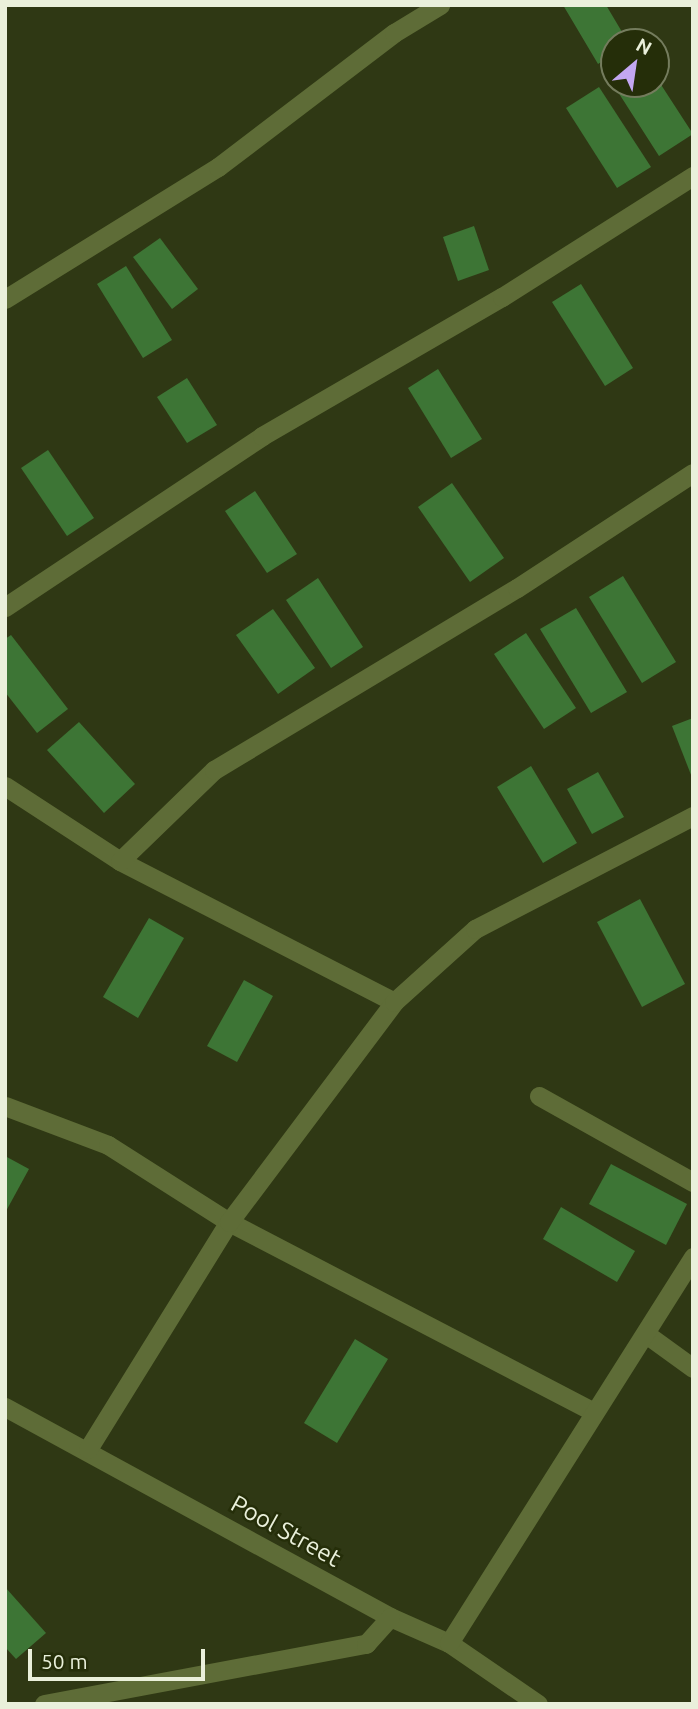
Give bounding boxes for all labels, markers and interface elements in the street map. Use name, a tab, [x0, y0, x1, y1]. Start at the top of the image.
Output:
north arrow	[600, 28, 670, 98]
text: N	[633, 33, 656, 59]
street label: Pool Street	[226, 1489, 346, 1573]
scale bar	[32, 1636, 208, 1680]
text: 50 m	[41, 1649, 88, 1673]

